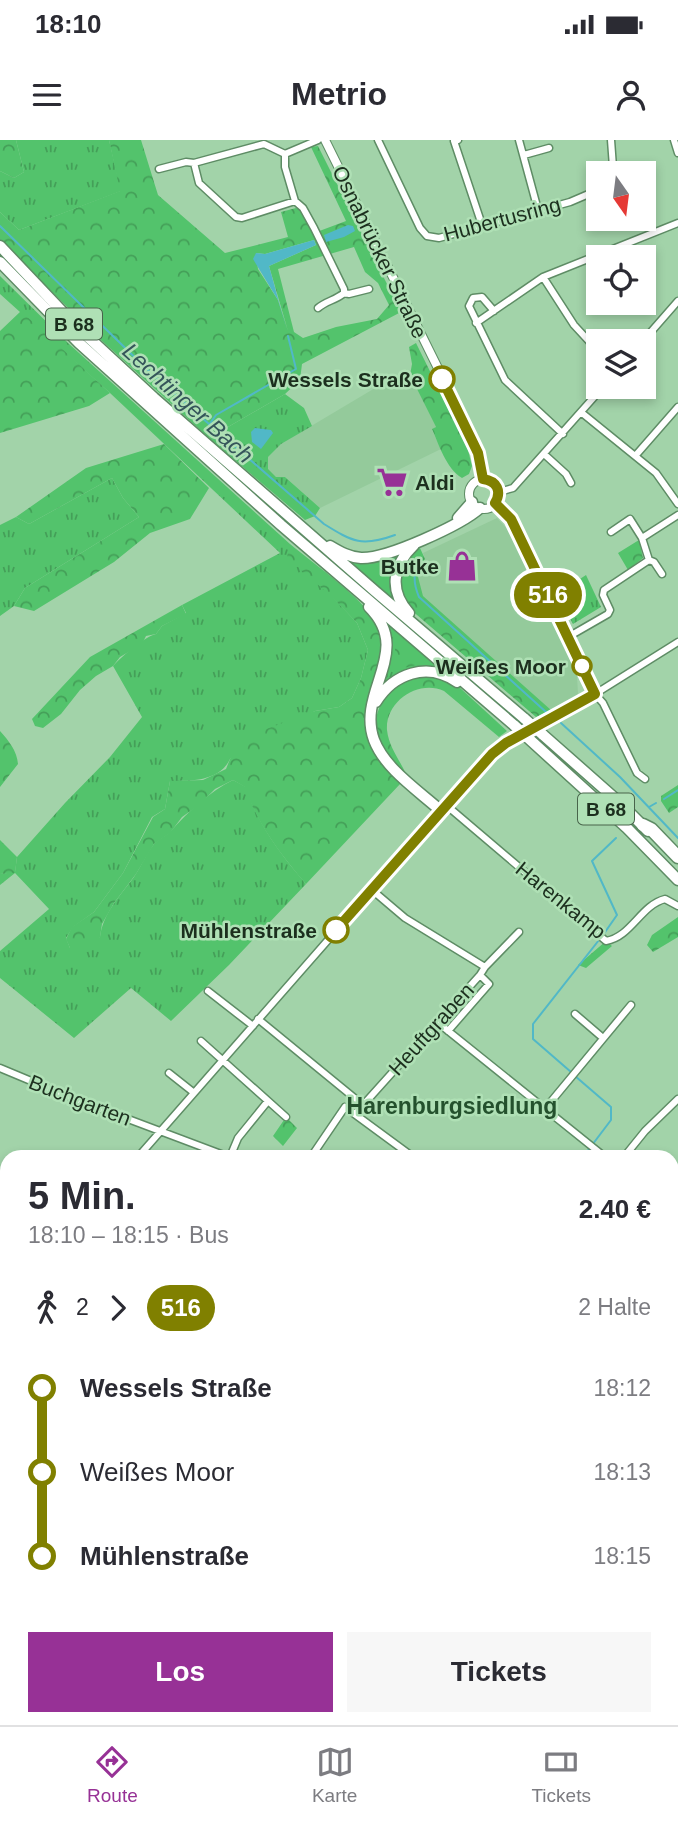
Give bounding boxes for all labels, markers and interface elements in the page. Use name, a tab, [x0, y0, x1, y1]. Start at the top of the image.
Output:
text: 18:10	[35, 9, 102, 39]
icon: menu	[28, 76, 66, 114]
text: Metrio	[291, 76, 387, 112]
icon: person	[612, 76, 650, 114]
north arrow	[586, 161, 656, 231]
map controls	[586, 161, 656, 399]
street label: Osnabrücker Straße	[328, 162, 432, 342]
street label: Hubertusring	[441, 192, 563, 246]
button: locate	[586, 245, 656, 315]
road number: B 68	[46, 308, 102, 340]
button: layers	[586, 329, 656, 399]
water label: Lechtinger Bach	[118, 338, 258, 468]
marker: Wessels Straße	[429, 366, 455, 392]
place label: Wessels Straße	[268, 368, 423, 391]
supermarket icon: Aldi	[375, 465, 409, 499]
place label: Aldi	[415, 471, 455, 494]
shop icon: Butke	[445, 549, 479, 583]
place label: Butke	[381, 555, 439, 578]
line badge: 516	[508, 572, 588, 618]
text: 516	[528, 581, 568, 608]
place label: Weißes Moor	[436, 655, 566, 678]
marker: Weißes Moor	[572, 656, 592, 676]
road number: B 68	[578, 794, 634, 824]
street label: Harenkamp	[512, 857, 610, 943]
marker: Mühlenstraße	[323, 917, 349, 943]
place label: Mühlenstraße	[180, 919, 317, 942]
street label: Heuftgraben	[384, 978, 478, 1080]
street label: Buchgarten	[26, 1070, 134, 1130]
district label: Harenburgsiedlung	[347, 1093, 557, 1119]
text: 5 Min.	[28, 1175, 136, 1217]
text: 2.40 €	[579, 1194, 651, 1224]
text: 18:10 – 18:15 · Bus	[28, 1222, 229, 1248]
icon: walk	[28, 1289, 66, 1327]
icon: forward	[99, 1289, 137, 1327]
text: 2	[76, 1294, 89, 1320]
text: 516	[161, 1294, 201, 1321]
text: 2 Halte	[578, 1294, 651, 1320]
text: Wessels Straße	[80, 1373, 272, 1403]
text: 18:12	[593, 1375, 651, 1401]
text: Weißes Moor	[80, 1457, 234, 1487]
text: 18:13	[593, 1459, 651, 1485]
text: Mühlenstraße	[80, 1541, 249, 1571]
text: 18:15	[593, 1543, 651, 1569]
button: Los	[28, 1632, 333, 1712]
button: Tickets	[347, 1632, 651, 1712]
tab: Route	[87, 1743, 138, 1807]
tab: Karte	[312, 1743, 357, 1807]
tab: Tickets	[531, 1743, 591, 1807]

